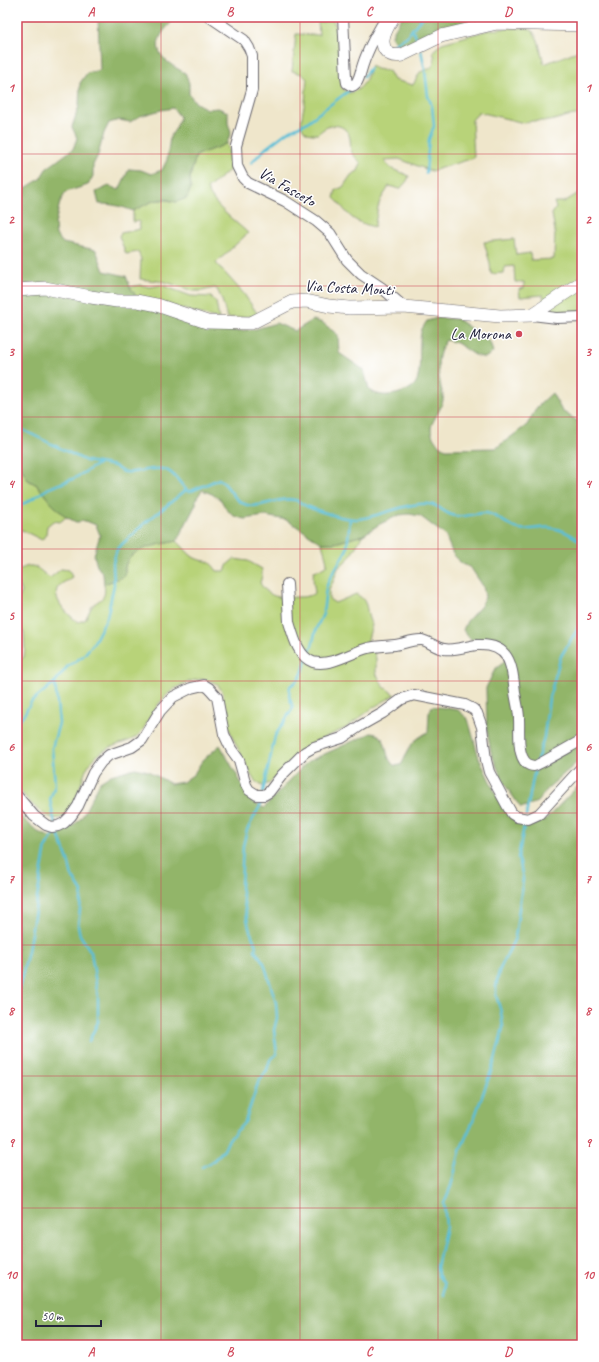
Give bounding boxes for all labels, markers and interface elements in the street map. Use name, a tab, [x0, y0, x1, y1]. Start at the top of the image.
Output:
text: A	[88, 4, 96, 20]
text: B	[227, 4, 235, 20]
text: C	[366, 4, 374, 20]
text: D	[504, 4, 513, 20]
text: 1	[8, 80, 16, 96]
text: 1	[585, 80, 593, 96]
street label: Via Fasceto	[255, 163, 321, 212]
text: 2	[8, 212, 15, 228]
text: 2	[585, 212, 592, 228]
street label: Via Costa Monti	[304, 276, 396, 300]
place label: La Morona	[451, 324, 512, 344]
marker: La Morona	[514, 329, 524, 339]
text: 3	[8, 344, 15, 360]
text: 3	[585, 344, 592, 360]
text: 4	[8, 476, 16, 492]
text: 4	[585, 476, 593, 492]
text: 5	[8, 608, 15, 624]
text: 5	[585, 608, 592, 624]
text: 6	[8, 739, 15, 755]
text: 6	[585, 739, 592, 755]
text: 7	[8, 871, 15, 887]
text: 7	[585, 871, 592, 887]
text: 8	[8, 1003, 16, 1019]
text: 8	[585, 1003, 593, 1019]
text: 9	[8, 1135, 15, 1151]
text: 9	[585, 1135, 592, 1151]
text: 10	[5, 1267, 18, 1283]
text: 10	[582, 1267, 595, 1283]
scale bar	[36, 1302, 101, 1328]
text: 50 m	[42, 1308, 64, 1324]
text: A	[88, 1344, 96, 1360]
text: B	[227, 1344, 235, 1360]
text: C	[366, 1344, 374, 1360]
text: D	[504, 1344, 513, 1360]

